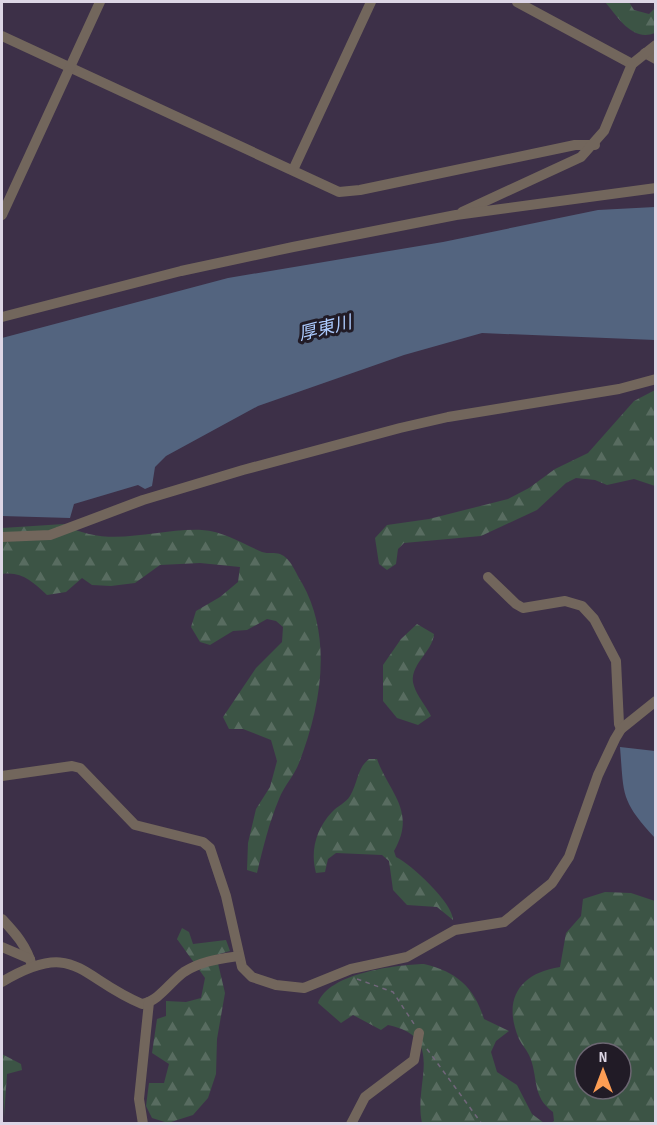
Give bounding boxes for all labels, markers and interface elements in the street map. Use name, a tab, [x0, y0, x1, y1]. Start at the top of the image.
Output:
water label: 厚東川	[296, 311, 356, 345]
north arrow	[573, 1041, 633, 1101]
text: N	[599, 1048, 607, 1067]

